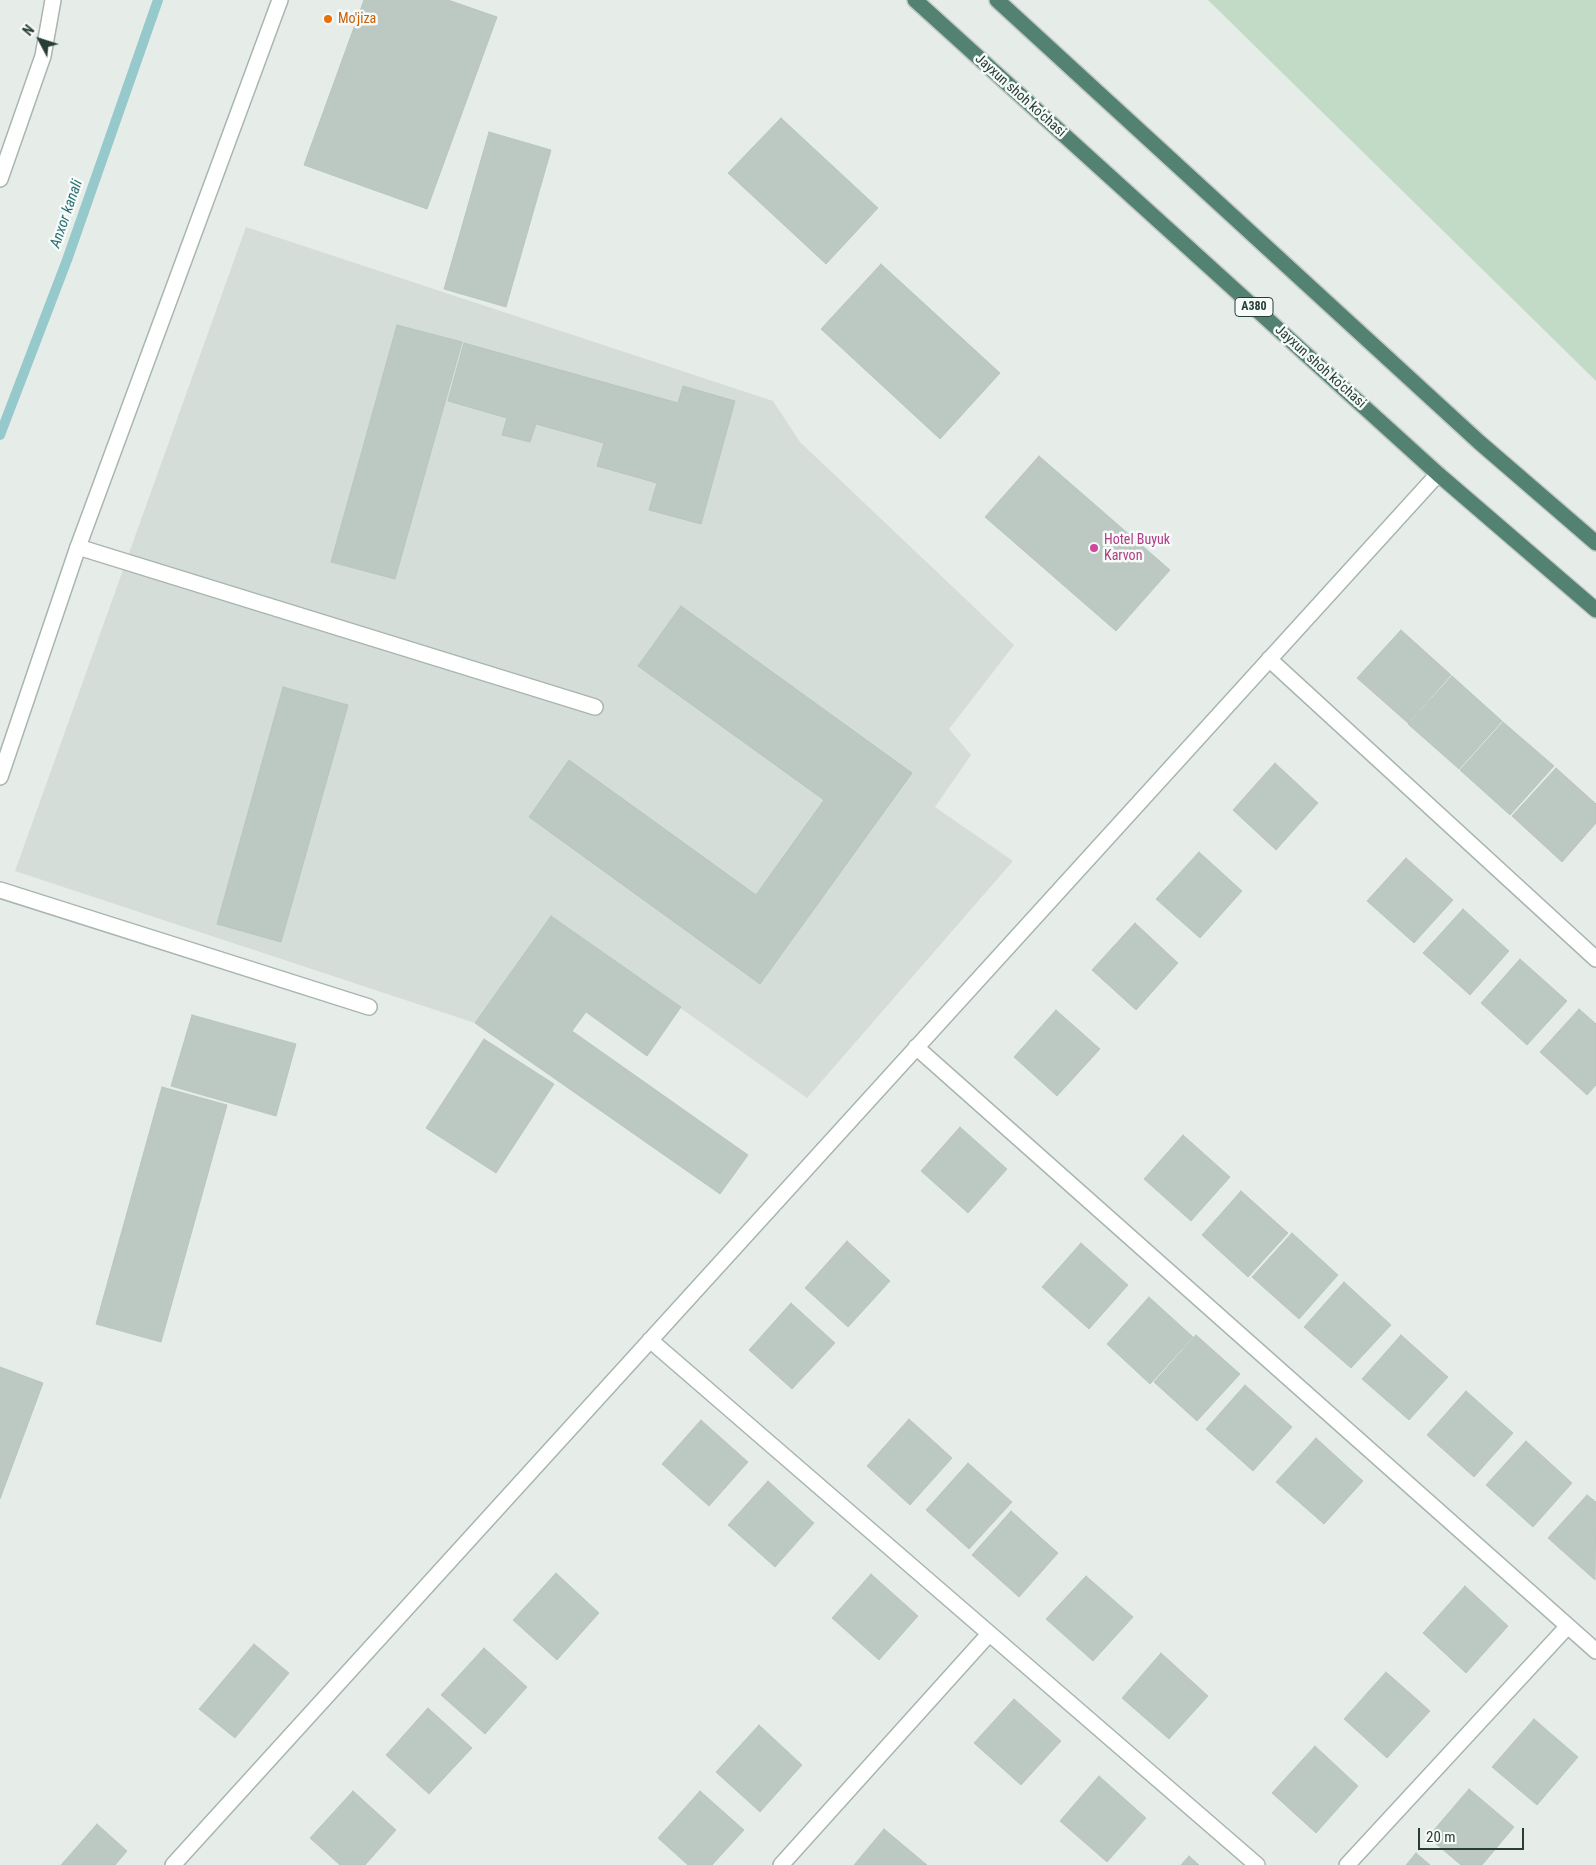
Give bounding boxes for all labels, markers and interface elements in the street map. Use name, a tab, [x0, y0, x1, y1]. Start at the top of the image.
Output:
place label: Mo'jiza	[338, 11, 376, 27]
marker: Mo'jiza	[322, 13, 334, 25]
north arrow	[15, 15, 65, 65]
text: N	[20, 22, 37, 39]
street label: Jayxun shoh ko'chasi	[971, 51, 1069, 141]
water label: Anxor kanali	[47, 177, 87, 251]
road number: A380	[1235, 298, 1273, 316]
street label: Jayxun shoh ko'chasi	[1271, 322, 1369, 412]
place label: Hotel Buyuk Karvon	[1104, 532, 1170, 564]
marker: Hotel Buyuk Karvon	[1088, 542, 1100, 554]
scale bar	[1421, 1818, 1527, 1850]
text: 20 m	[1426, 1828, 1456, 1846]

